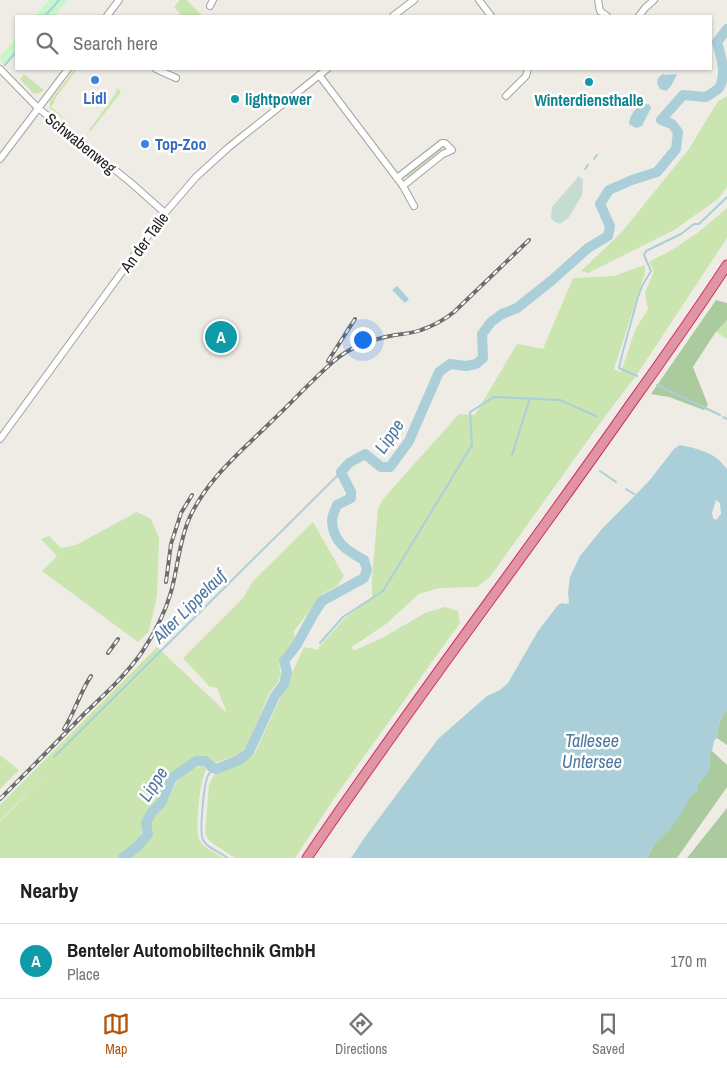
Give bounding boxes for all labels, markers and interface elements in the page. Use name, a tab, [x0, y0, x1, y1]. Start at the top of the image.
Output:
search box	[15, 15, 712, 70]
icon: search	[33, 29, 61, 57]
text: Search here	[73, 30, 158, 56]
marker: Lidl	[89, 74, 101, 86]
marker: Winterdiensthalle	[583, 76, 595, 88]
place label: Lidl	[83, 87, 107, 109]
place label: lightpower	[245, 88, 312, 110]
place label: Winterdiensthalle	[534, 89, 644, 111]
marker: lightpower	[229, 93, 241, 105]
street label: Schwabenweg	[41, 108, 122, 179]
place label: Top-Zoo	[155, 133, 207, 155]
marker: Top-Zoo	[139, 138, 151, 150]
street label: An der Talle	[114, 207, 173, 277]
pin: A	[205, 318, 237, 356]
your location	[350, 327, 376, 353]
water label: Lippe	[368, 414, 410, 458]
water label: Alter Lippelauf	[146, 562, 233, 649]
water label: Tallesee Untersee	[562, 728, 622, 774]
water label: Lippe	[132, 762, 174, 806]
text: Nearby	[20, 876, 78, 905]
text: Benteler Automobiltechnik GmbH	[67, 937, 316, 963]
text: A	[31, 950, 41, 972]
text: 170 m	[671, 950, 707, 972]
text: Place	[67, 963, 100, 985]
tab: Map	[102, 1010, 130, 1058]
tab: Directions	[335, 1010, 387, 1058]
tab: Saved	[592, 1010, 625, 1058]

